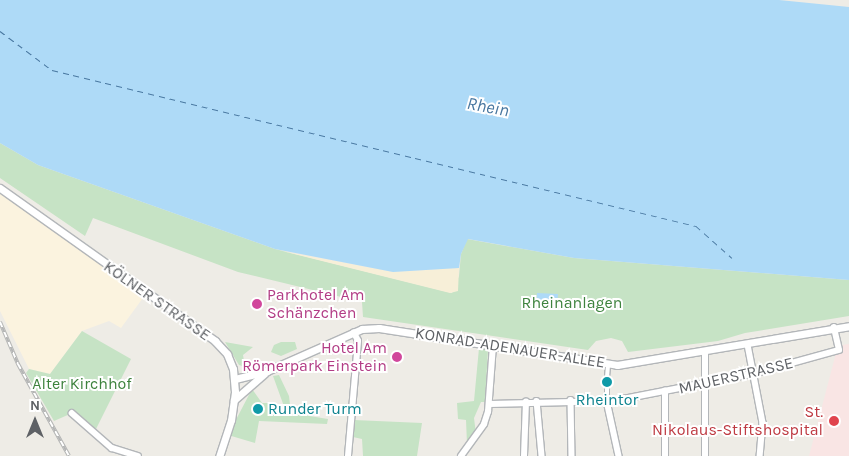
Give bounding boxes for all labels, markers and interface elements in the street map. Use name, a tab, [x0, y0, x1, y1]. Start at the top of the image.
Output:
water label: Rhein	[465, 92, 511, 122]
street label: KÖLNER STRASSE	[100, 257, 214, 345]
place label: Parkhotel Am Schänzchen	[267, 285, 365, 323]
park label: Rheinanlagen	[522, 293, 622, 313]
marker: Parkhotel Am Schänzchen	[251, 298, 263, 310]
street label: KONRAD-ADENAUER-ALLEE	[414, 324, 606, 372]
place label: Hotel Am Römerpark Einstein	[242, 338, 387, 376]
marker: Hotel Am Römerpark Einstein	[391, 351, 403, 363]
street label: MAUERSTRASSE	[677, 353, 795, 399]
park label: Alter Kirchhof	[32, 374, 132, 394]
marker: Rheintor	[601, 376, 613, 388]
place label: Rheintor	[576, 390, 638, 410]
north arrow	[10, 396, 60, 446]
text: N	[30, 397, 40, 414]
place label: Runder Turm	[268, 399, 362, 419]
place label: St. Nikolaus-Stiftshospital	[652, 402, 823, 440]
marker: Runder Turm	[252, 403, 264, 415]
marker: St. Nikolaus-Stiftshospital	[827, 414, 841, 428]

